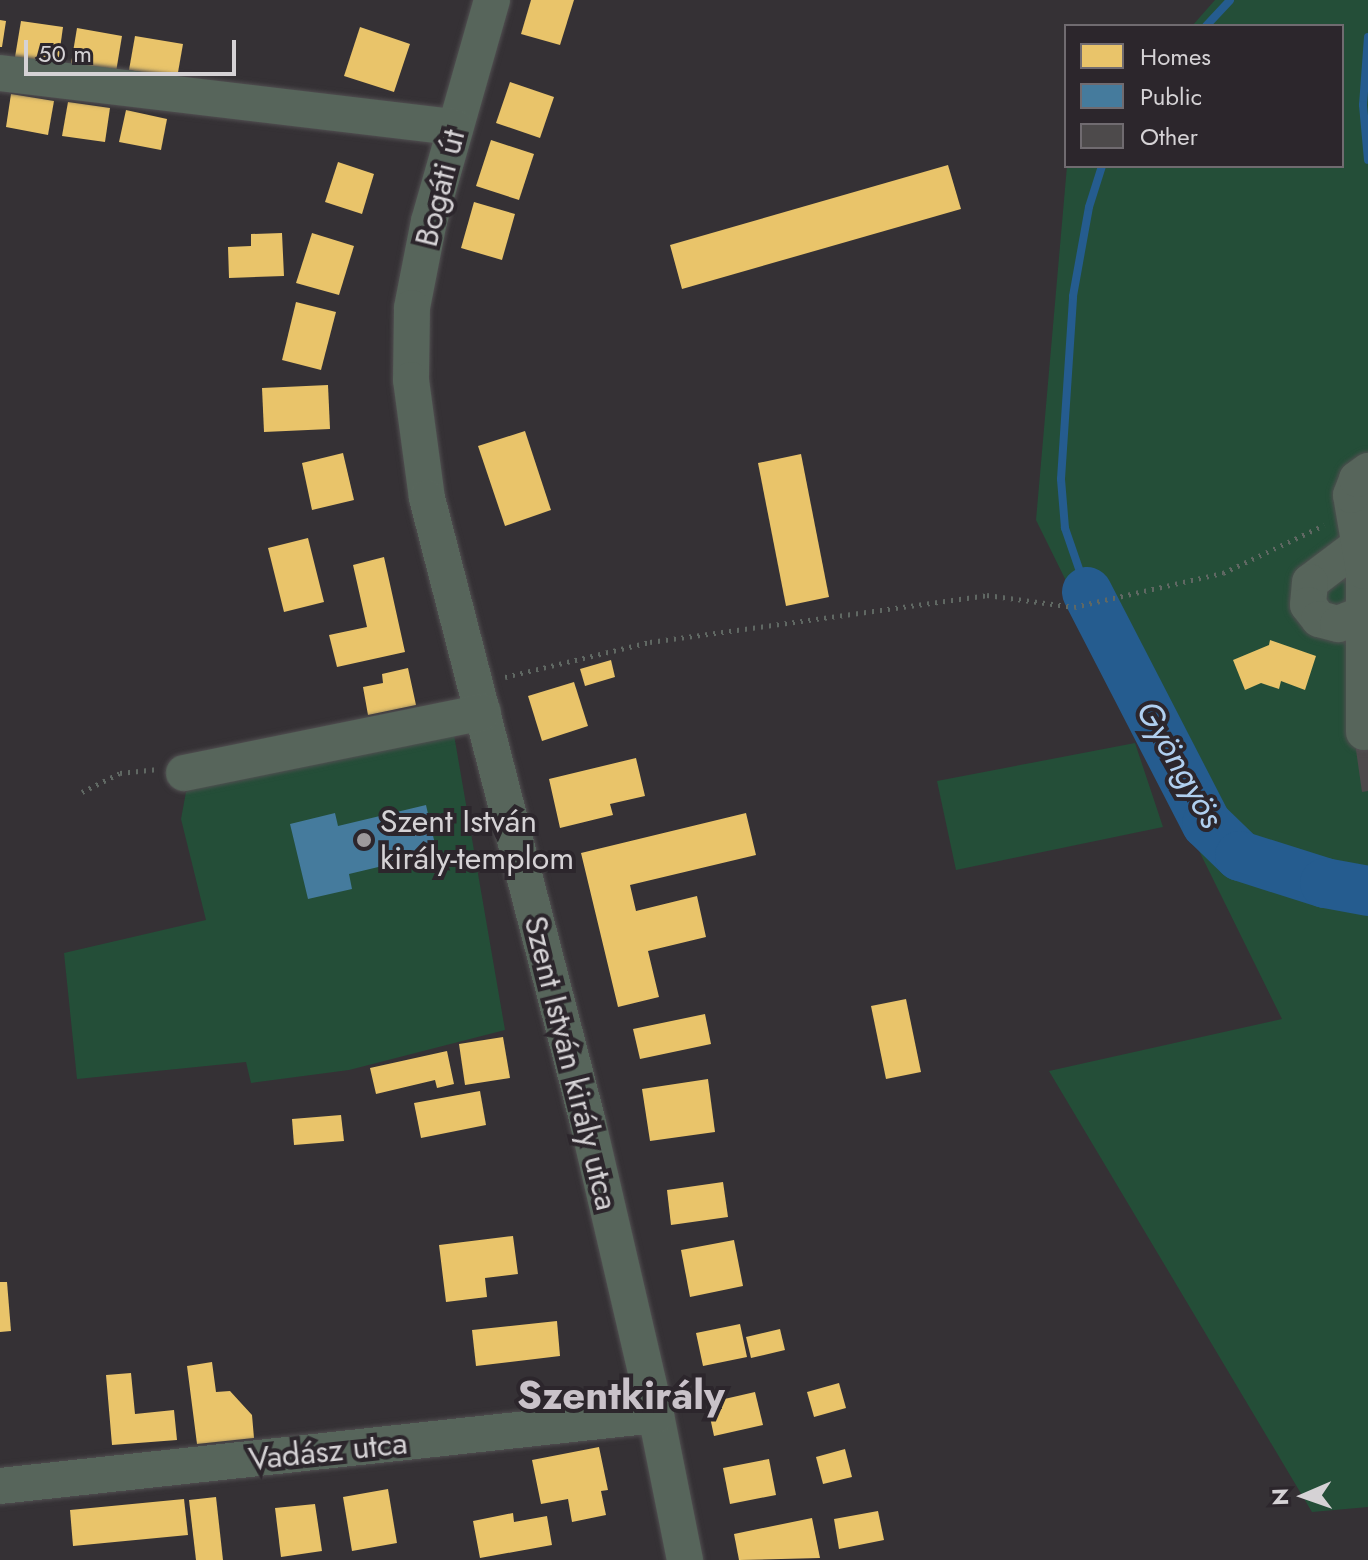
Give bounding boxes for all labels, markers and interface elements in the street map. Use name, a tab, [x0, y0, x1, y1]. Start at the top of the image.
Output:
scale bar	[28, 24, 240, 74]
legend	[1064, 24, 1344, 168]
text: 50 m	[38, 36, 92, 71]
text: Homes	[1140, 39, 1211, 74]
text: Public	[1140, 79, 1202, 114]
text: Other	[1140, 119, 1198, 154]
street label: Bogáti út	[407, 126, 473, 250]
water label: Gyöngyös	[1127, 693, 1233, 835]
place label: Szent István király-templom	[380, 803, 574, 878]
marker: Szent István király-templom	[355, 831, 373, 849]
street label: Szent István király utca	[516, 912, 626, 1214]
district label: Szentkirály	[517, 1371, 725, 1419]
street label: Vadász utca	[247, 1424, 409, 1478]
north arrow	[1264, 1456, 1344, 1536]
text: N	[1264, 1488, 1296, 1506]

